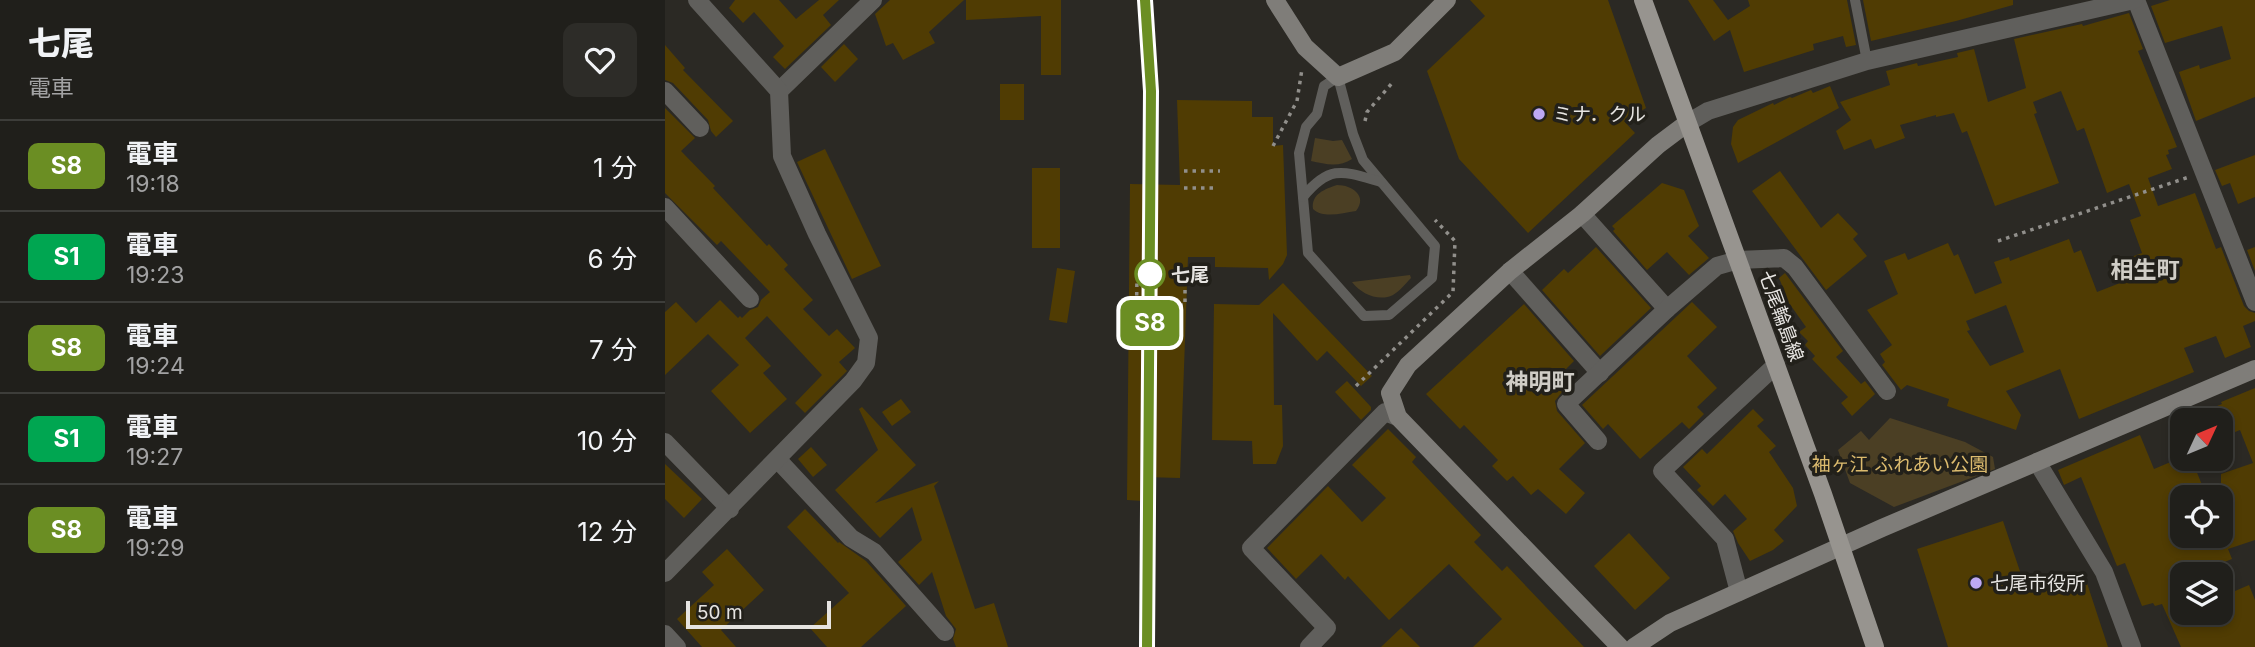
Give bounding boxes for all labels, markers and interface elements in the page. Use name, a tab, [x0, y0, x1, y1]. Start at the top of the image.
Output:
text: 七尾	[28, 23, 94, 63]
button: heart	[563, 23, 637, 97]
text: 電車	[28, 74, 74, 102]
place label: ミナ．クル	[1553, 103, 1646, 126]
marker: ミナ．クル	[1531, 106, 1547, 122]
text: 電車	[126, 138, 178, 169]
text: S8	[51, 151, 82, 180]
text: 1 分	[593, 152, 637, 183]
text: 19:18	[126, 170, 180, 198]
text: 電車	[126, 229, 178, 260]
text: S1	[53, 242, 80, 271]
text: 6 分	[588, 243, 637, 274]
district label: 相生町	[2111, 256, 2180, 284]
marker: 七尾	[1135, 259, 1165, 289]
text: 19:23	[126, 261, 184, 289]
place label: 七尾	[1171, 263, 1209, 286]
street label: 七尾輪島線	[1754, 267, 1808, 365]
line badge: S8	[1119, 300, 1181, 346]
text: S8	[1134, 308, 1166, 337]
text: 電車	[126, 320, 178, 351]
text: S8	[51, 333, 82, 362]
text: 7 分	[589, 334, 637, 365]
text: 19:24	[126, 352, 185, 380]
district label: 神明町	[1506, 368, 1575, 396]
north arrow	[2170, 408, 2233, 471]
map controls	[2170, 408, 2233, 625]
text: 電車	[126, 411, 178, 442]
text: S1	[53, 424, 80, 453]
text: 10 分	[577, 425, 637, 456]
text: 19:27	[126, 443, 183, 471]
park label: 袖ヶ江 ふれあい公園	[1812, 453, 1988, 476]
button: locate	[2170, 485, 2233, 548]
text: 電車	[126, 502, 178, 533]
text: S8	[51, 515, 82, 544]
text: 12 分	[577, 516, 637, 547]
text: 19:29	[126, 534, 185, 562]
button: layers	[2170, 562, 2233, 625]
place label: 七尾市役所	[1990, 572, 2085, 595]
marker: 七尾市役所	[1968, 575, 1984, 591]
scale bar	[686, 598, 831, 630]
text: 50 m	[697, 601, 743, 624]

